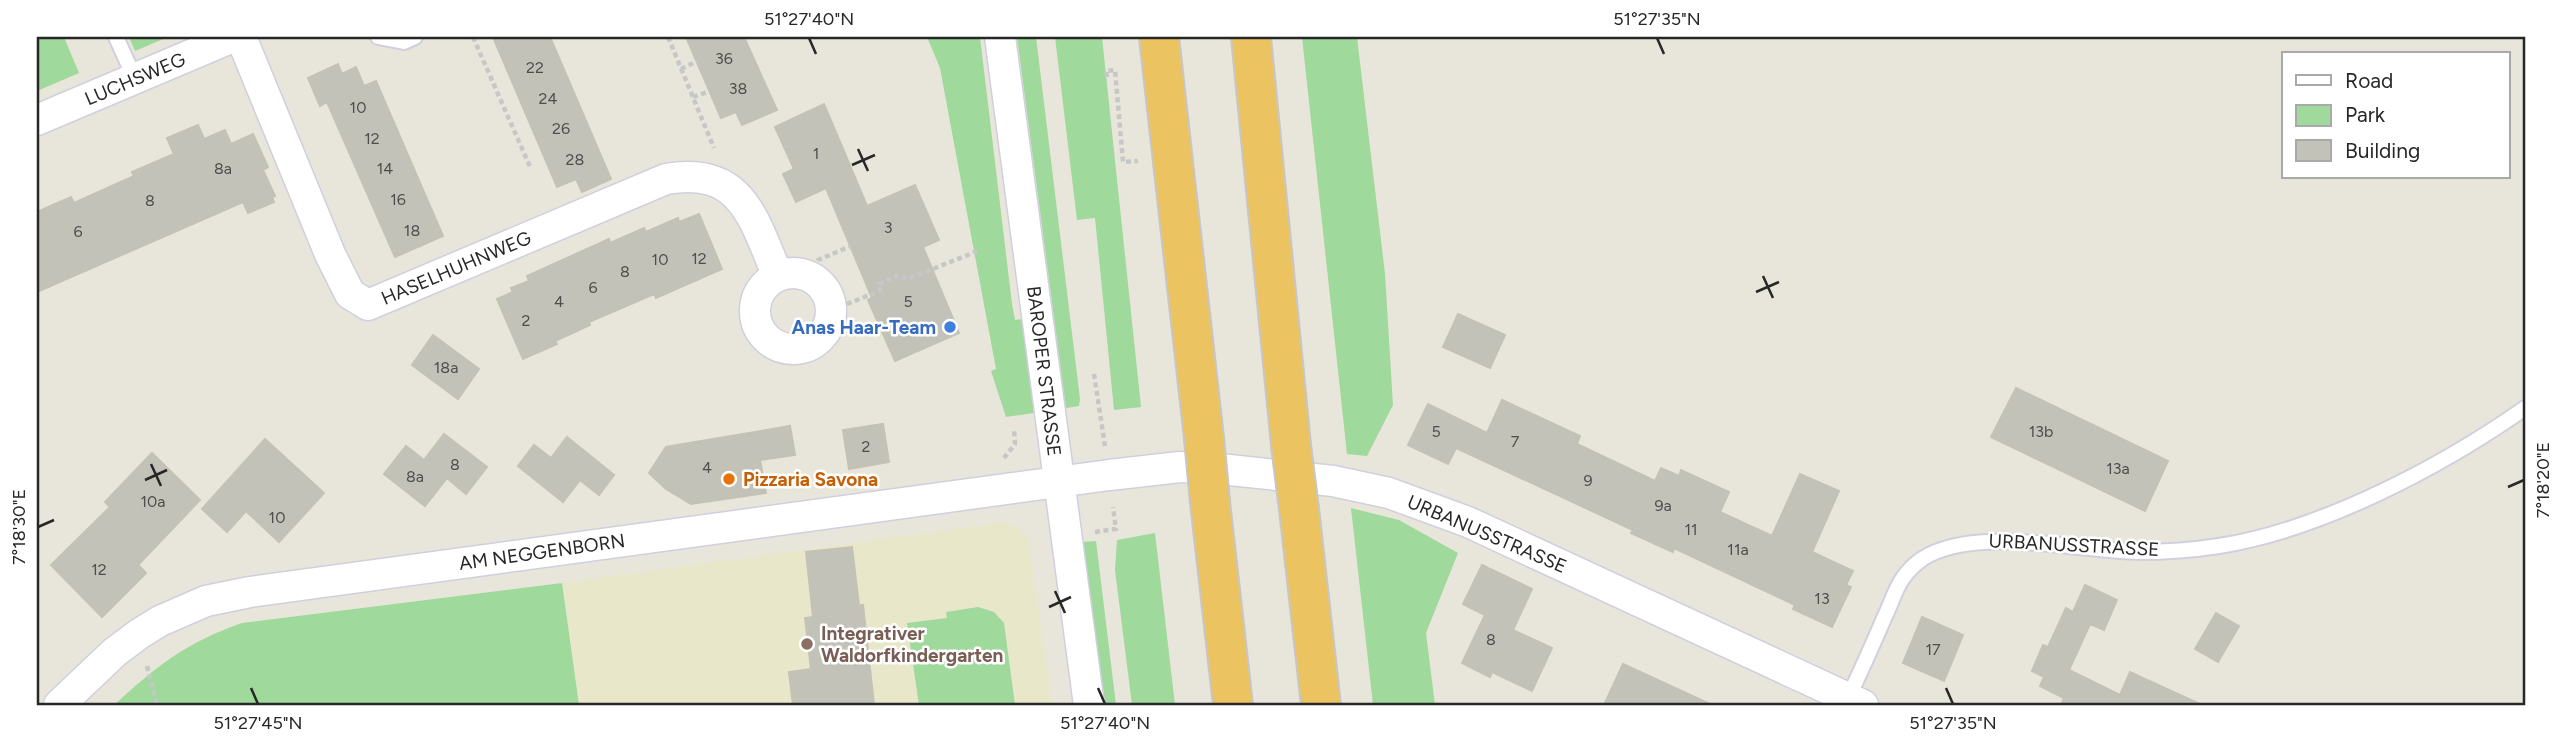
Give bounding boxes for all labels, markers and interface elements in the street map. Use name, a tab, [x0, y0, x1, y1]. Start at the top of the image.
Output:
text: 51°27'40"N	[764, 8, 854, 30]
text: 51°27'35"N	[1613, 8, 1701, 30]
street label: LUCHSWEG	[81, 48, 189, 110]
house number: 36	[715, 49, 733, 68]
legend	[2282, 52, 2510, 178]
house number: 22	[526, 58, 544, 77]
text: Road	[2345, 68, 2393, 93]
house number: 38	[729, 79, 747, 98]
house number: 24	[539, 89, 557, 108]
house number: 10	[350, 98, 366, 117]
text: Park	[2345, 102, 2386, 127]
house number: 26	[552, 119, 570, 138]
house number: 12	[364, 129, 380, 148]
text: Building	[2345, 138, 2420, 163]
house number: 1	[813, 144, 819, 163]
house number: 28	[566, 150, 584, 169]
house number: 8a	[214, 159, 232, 178]
house number: 14	[377, 159, 393, 178]
house number: 16	[390, 190, 406, 209]
house number: 8	[145, 191, 155, 210]
house number: 3	[884, 218, 892, 237]
house number: 18	[404, 221, 420, 240]
house number: 6	[73, 222, 83, 241]
street label: HASELHUHNWEG	[378, 226, 534, 310]
house number: 12	[691, 249, 707, 268]
house number: 10	[652, 250, 668, 269]
house number: 8	[620, 262, 630, 281]
house number: 6	[588, 278, 598, 297]
street label: BAROPER STRASSE	[1022, 284, 1066, 458]
house number: 4	[554, 292, 564, 311]
house number: 5	[903, 292, 913, 311]
house number: 2	[522, 311, 530, 330]
place label: Anas Haar-Team	[792, 316, 936, 339]
marker: Anas Haar-Team	[942, 319, 958, 335]
house number: 18a	[434, 358, 458, 377]
house number: 5	[1431, 422, 1441, 441]
house number: 13b	[2029, 422, 2053, 441]
house number: 7	[1511, 432, 1520, 451]
house number: 2	[862, 437, 870, 456]
text: 7°18'20"E	[2532, 442, 2554, 518]
house number: 8	[450, 455, 460, 474]
house number: 4	[702, 458, 712, 477]
house number: 13a	[2106, 459, 2130, 478]
house number: 8a	[406, 467, 424, 486]
place label: Pizzaria Savona	[743, 468, 878, 491]
marker: Pizzaria Savona	[721, 471, 737, 487]
house number: 9	[1583, 471, 1593, 490]
text: 7°18'30"E	[8, 489, 30, 565]
street label: URBANUSSTRASSE	[1404, 490, 1570, 578]
house number: 10a	[140, 492, 166, 511]
house number: 9a	[1654, 496, 1672, 515]
house number: 10	[269, 508, 285, 527]
house number: 11	[1684, 520, 1698, 539]
street label: AM NEGGENBORN	[458, 529, 626, 575]
street label: URBANUSSTRASSE	[1988, 529, 2160, 561]
house number: 11a	[1727, 540, 1749, 559]
house number: 12	[91, 560, 107, 579]
house number: 13	[1814, 589, 1830, 608]
place label: Integrativer Waldorfkindergarten	[821, 622, 1003, 667]
house number: 8	[1486, 630, 1496, 649]
marker: Integrativer Waldorfkindergarten	[799, 636, 815, 652]
house number: 17	[1925, 640, 1941, 659]
text: 51°27'45"N	[214, 712, 302, 734]
text: 51°27'40"N	[1060, 712, 1150, 734]
text: 51°27'35"N	[1909, 712, 1997, 734]

